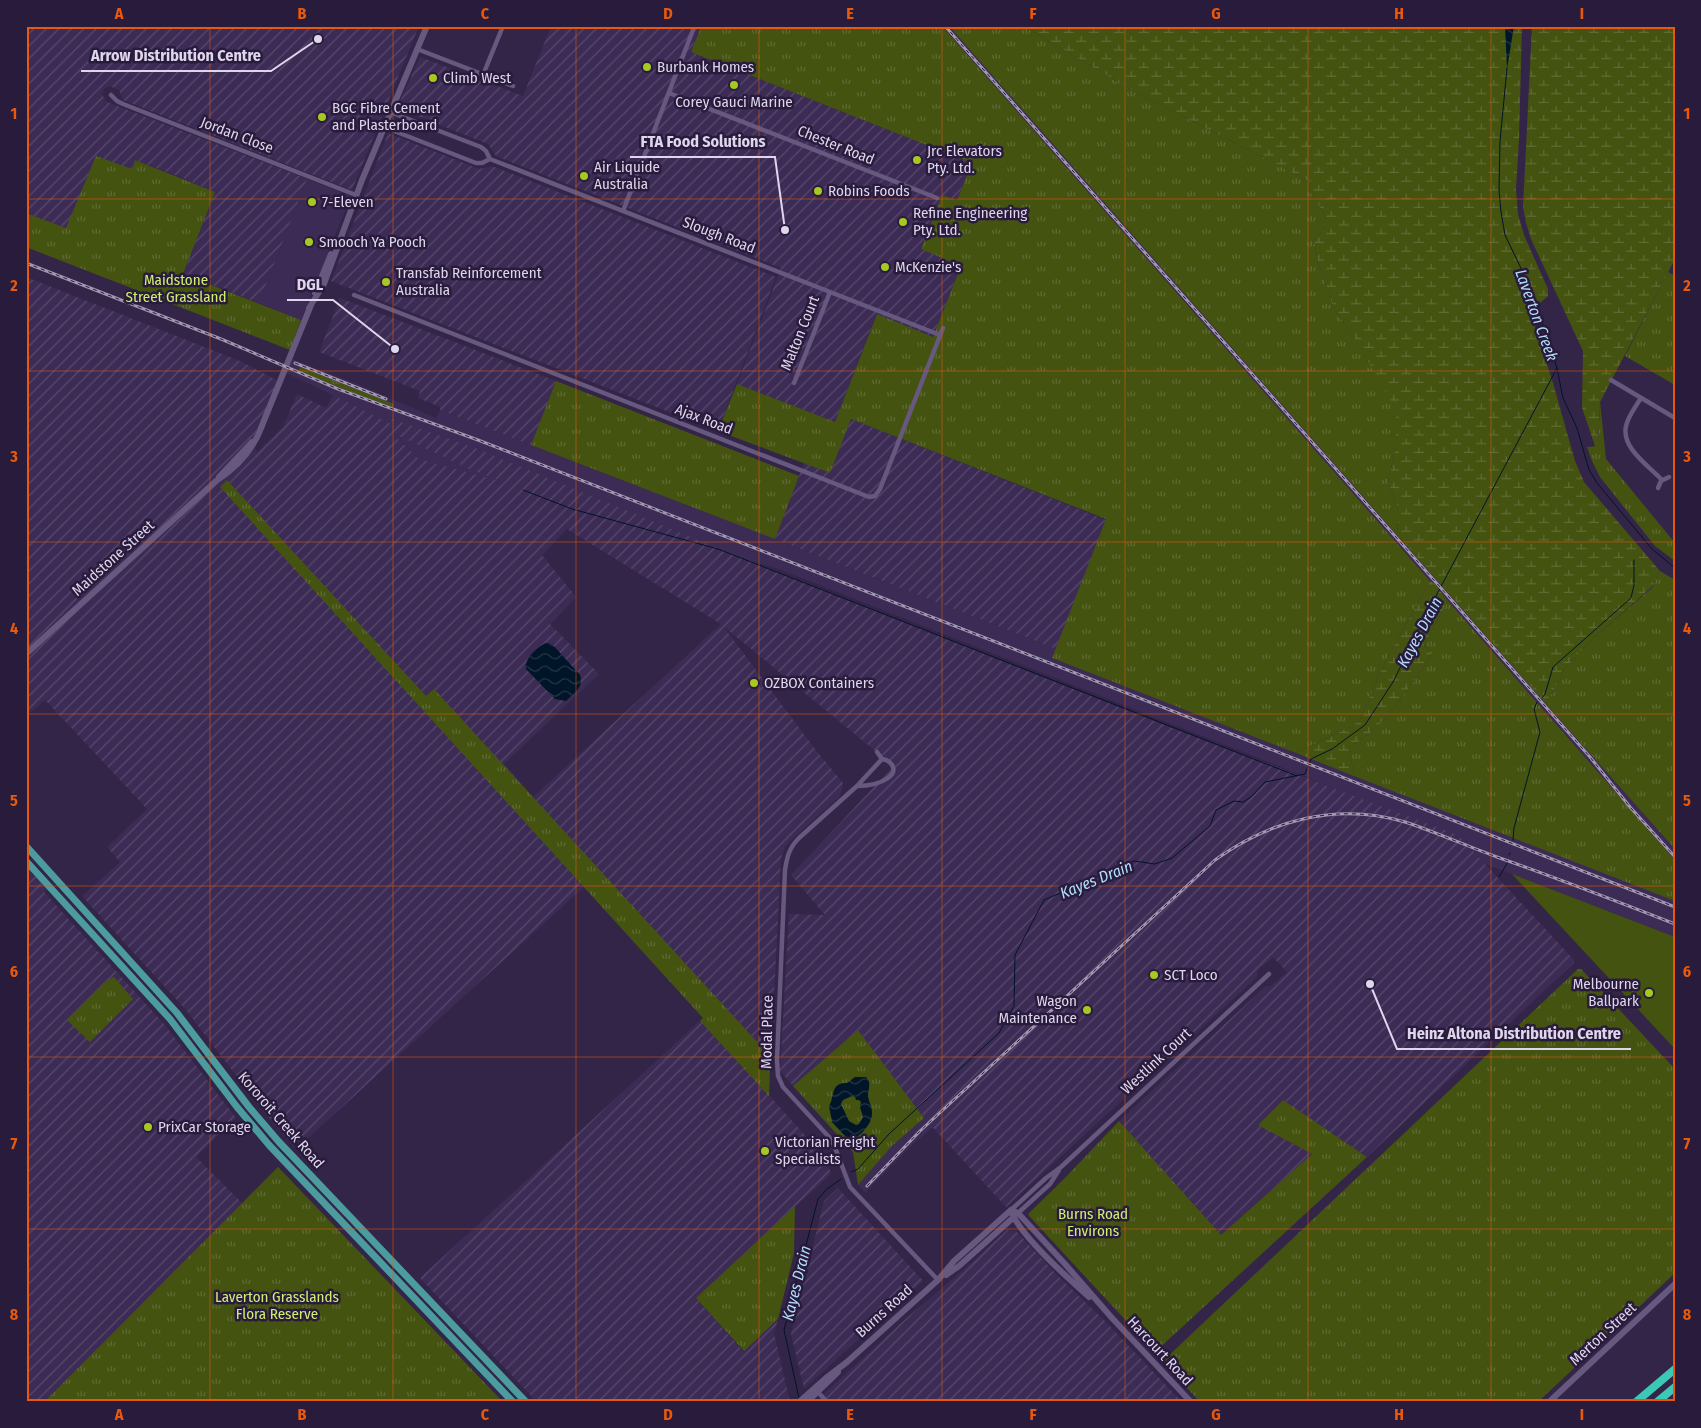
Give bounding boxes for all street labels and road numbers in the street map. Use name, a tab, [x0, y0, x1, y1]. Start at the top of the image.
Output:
street label: Jordan Close	[198, 113, 276, 157]
street label: Chester Road	[795, 121, 877, 169]
street label: Slough Road	[680, 213, 758, 257]
street label: Malton Court	[777, 293, 823, 373]
street label: Ajax Road	[673, 400, 735, 438]
street label: Maidstone Street	[68, 516, 158, 600]
street label: Modal Place	[757, 995, 777, 1069]
street label: Westlink Court	[1117, 1024, 1195, 1098]
street label: Kororoit Creek Road	[234, 1068, 328, 1172]
street label: Burns Road	[852, 1281, 916, 1341]
street label: Merton Street	[1566, 1299, 1640, 1369]
street label: Harcourt Road	[1123, 1313, 1197, 1389]

